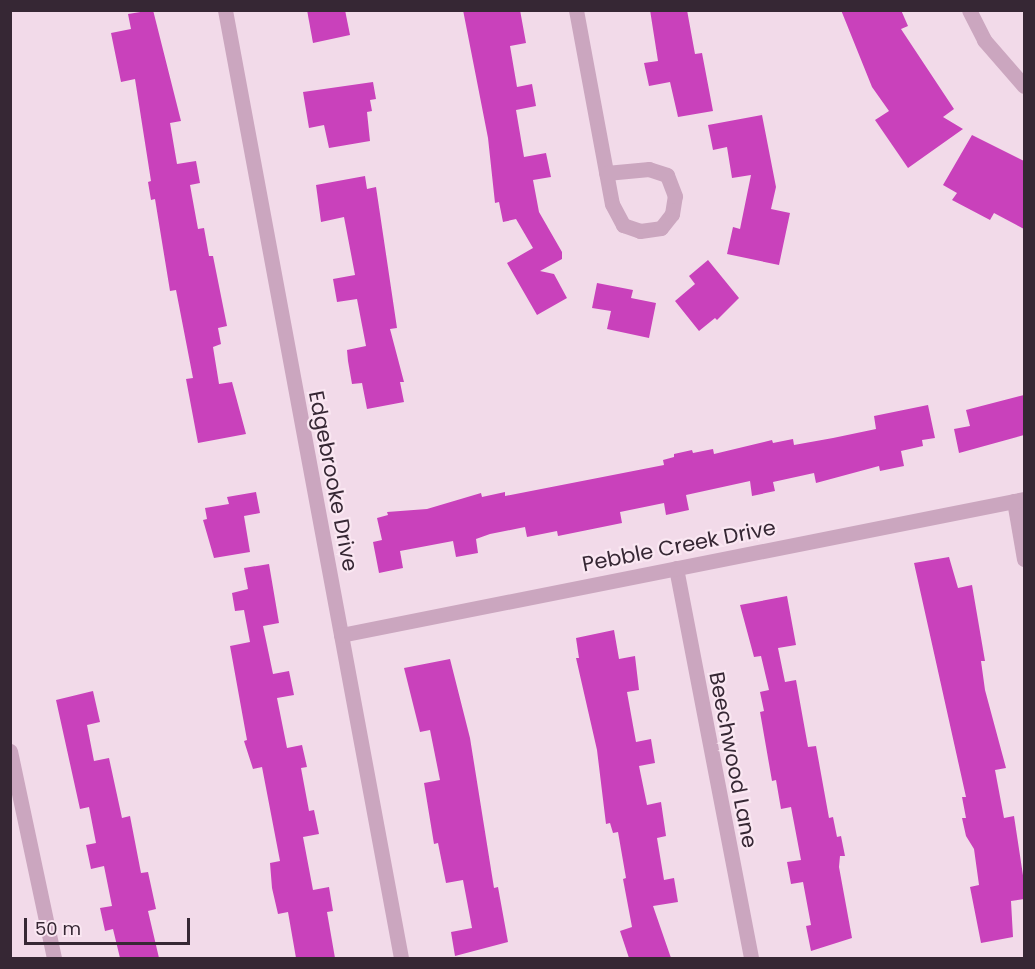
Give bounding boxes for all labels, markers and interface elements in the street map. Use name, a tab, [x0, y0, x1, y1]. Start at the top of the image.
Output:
street label: Edgebrooke Drive	[303, 389, 363, 573]
street label: Pebble Creek Drive	[580, 515, 778, 577]
street label: Beechwood Lane	[704, 670, 762, 850]
scale bar	[27, 906, 194, 944]
text: 50 m	[35, 916, 81, 941]

